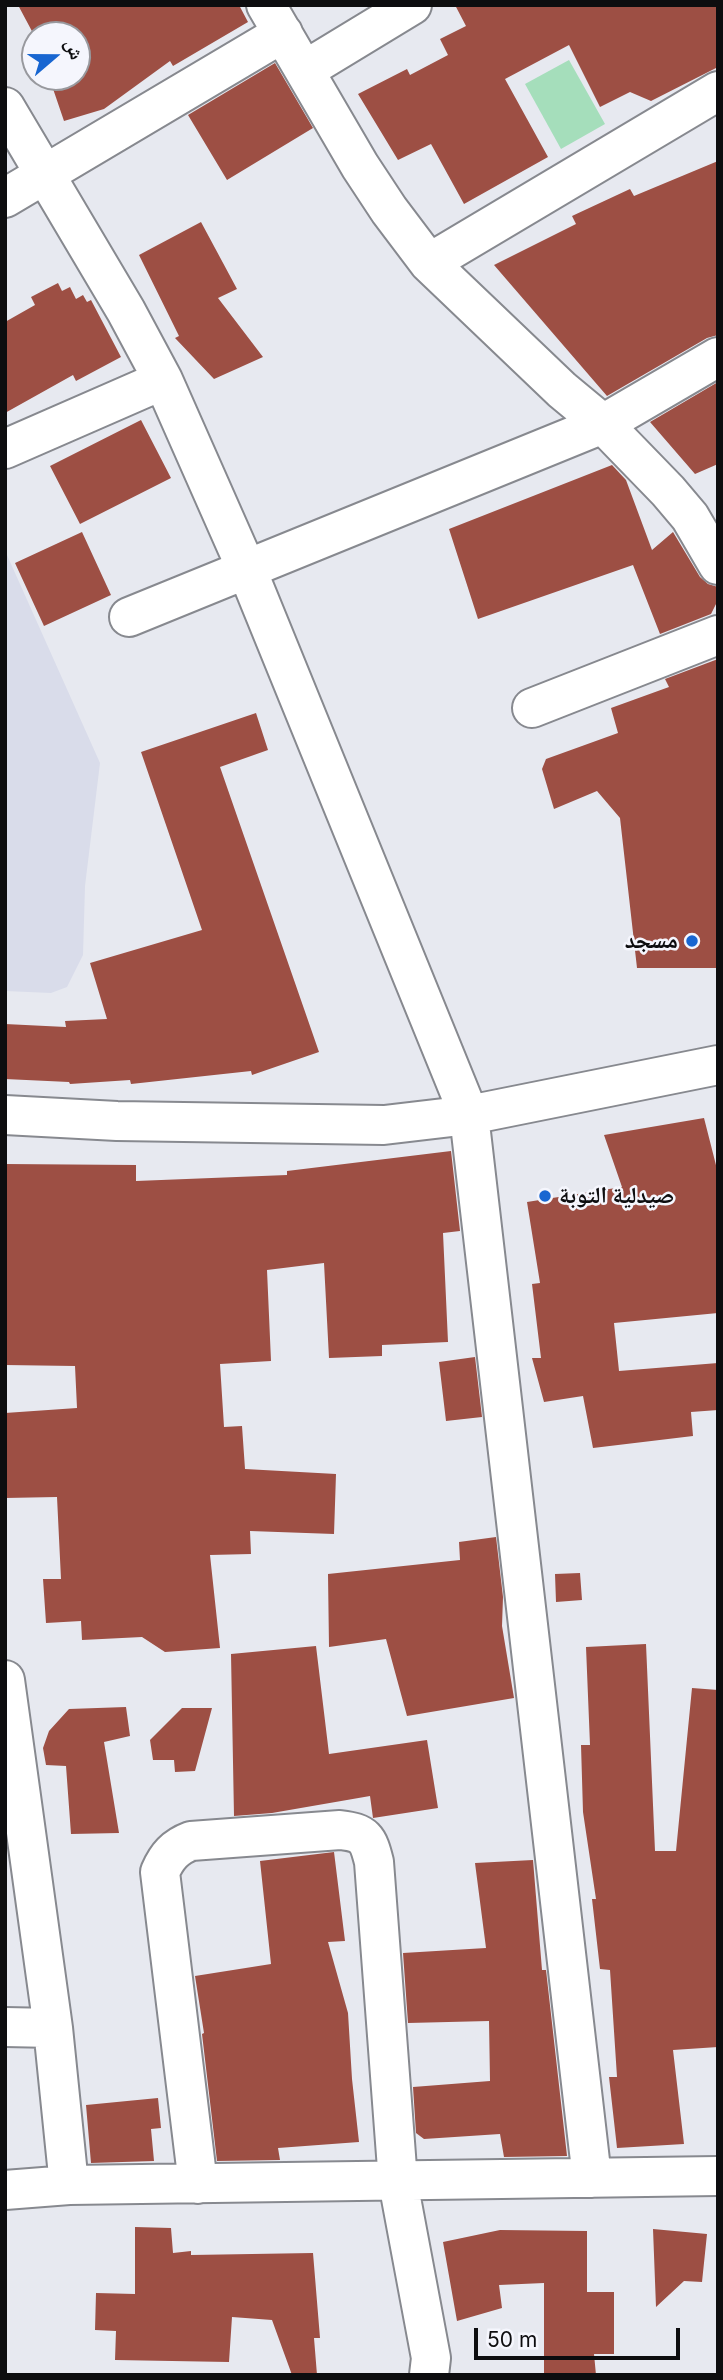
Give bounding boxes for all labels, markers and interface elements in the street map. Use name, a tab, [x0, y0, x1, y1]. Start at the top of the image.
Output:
north arrow	[21, 21, 91, 91]
text: ش	[60, 36, 89, 63]
place label: مسجد	[625, 927, 678, 955]
marker: مسجد	[684, 933, 700, 949]
place label: صيدلية التوبة	[559, 1182, 674, 1210]
marker: صيدلية التوبة	[537, 1188, 553, 1204]
scale bar	[478, 2314, 684, 2358]
text: 50 m	[487, 2327, 537, 2352]

